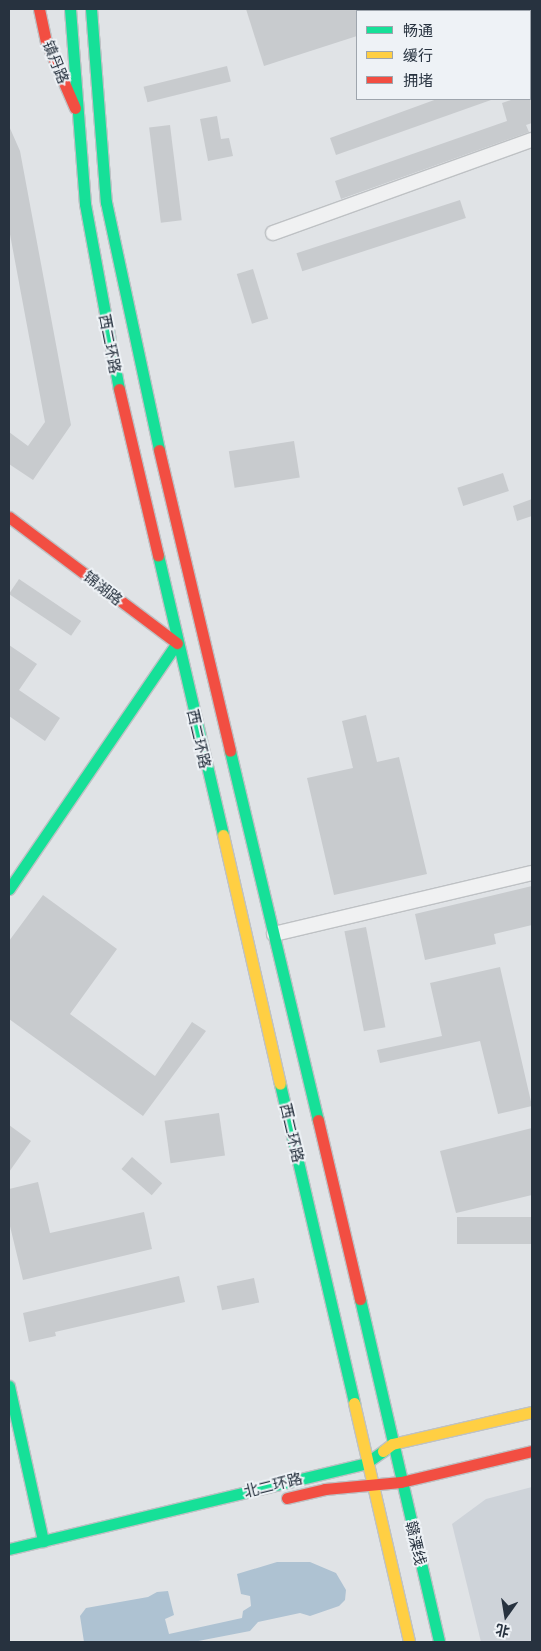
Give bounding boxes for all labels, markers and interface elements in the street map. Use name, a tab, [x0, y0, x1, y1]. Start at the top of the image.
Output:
legend	[356, 10, 531, 100]
text: 畅通	[403, 21, 433, 40]
street label: 镇丹路	[39, 38, 73, 86]
text: 缓行	[403, 46, 433, 65]
text: 拥堵	[403, 71, 433, 90]
street label: 西二环路	[95, 313, 125, 375]
street label: 锦湖路	[80, 567, 126, 609]
street label: 西二环路	[183, 708, 215, 770]
street label: 西二环路	[276, 1102, 308, 1164]
street label: 北二环路	[242, 1469, 304, 1501]
street label: 赣溧线	[402, 1519, 430, 1567]
north arrow	[481, 1591, 531, 1641]
text: 北	[494, 1620, 511, 1641]

